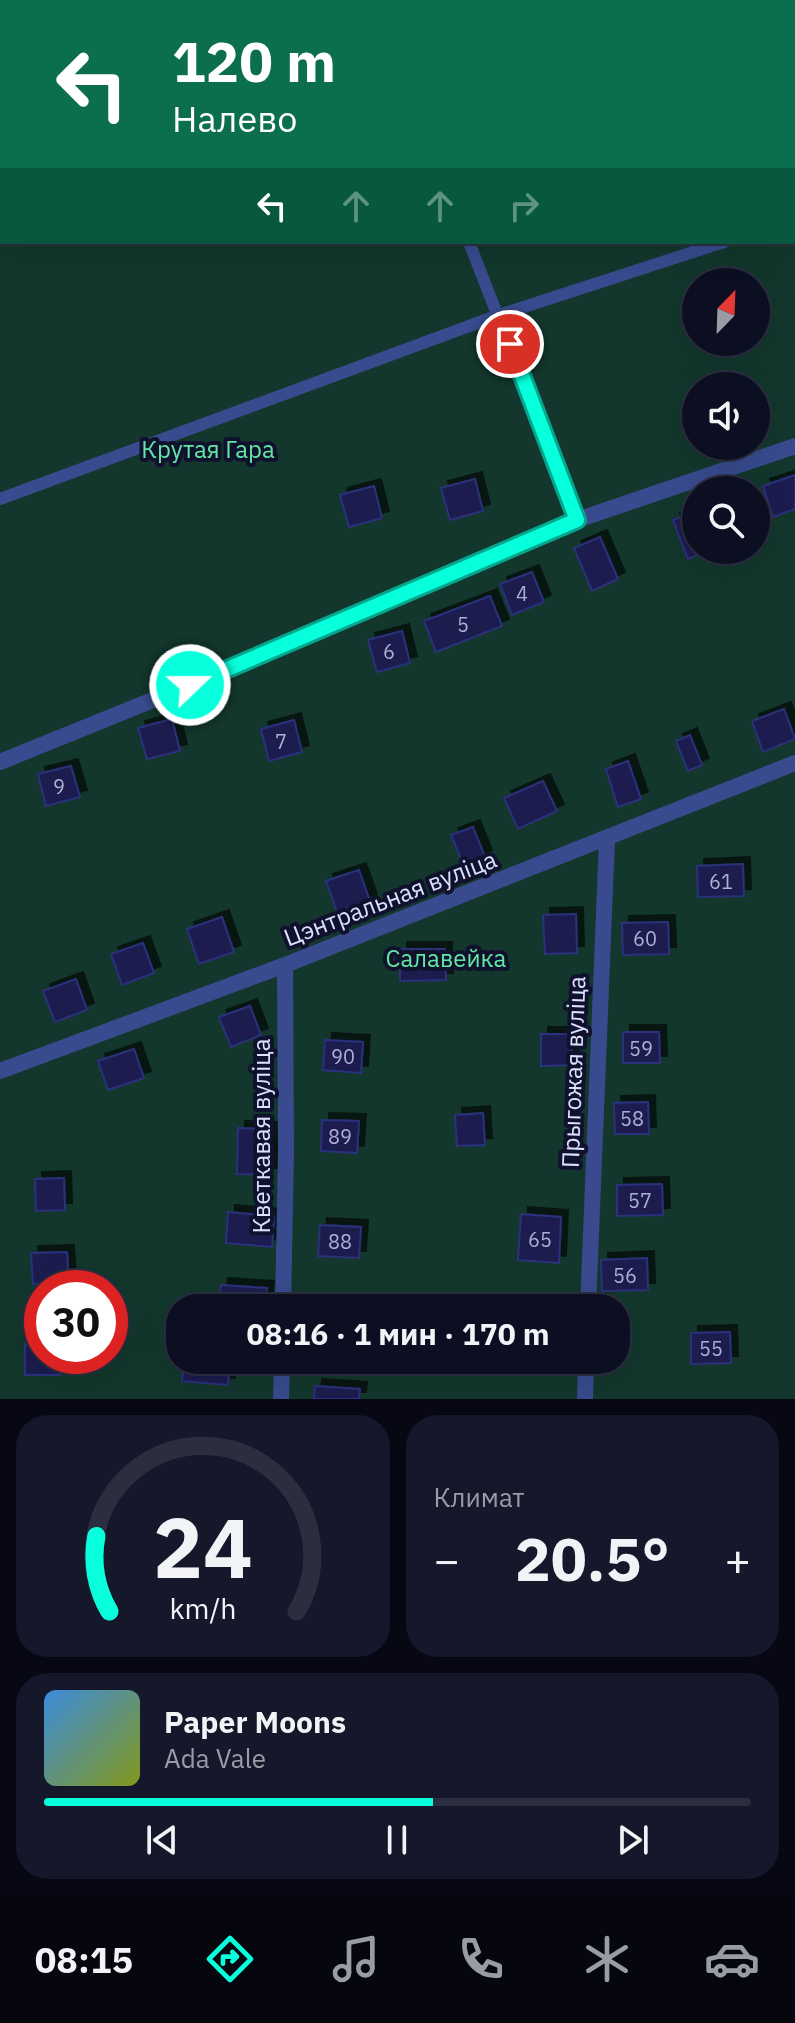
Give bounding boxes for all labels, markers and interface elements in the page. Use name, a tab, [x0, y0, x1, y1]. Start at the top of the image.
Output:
text: 120 m	[172, 25, 336, 97]
icon: left	[40, 32, 144, 136]
text: Налево	[172, 95, 297, 142]
icon: left	[250, 184, 294, 228]
icon: ahead	[334, 184, 378, 228]
icon: ahead	[418, 184, 462, 228]
icon: right	[502, 184, 546, 228]
north arrow	[682, 268, 770, 356]
map controls	[682, 268, 770, 564]
pin	[476, 310, 544, 378]
icon: arrive	[488, 322, 532, 366]
button: sound	[682, 372, 770, 460]
park label: Крутая Гара	[141, 433, 275, 465]
button: search	[682, 476, 770, 564]
house number: 4	[516, 580, 528, 607]
house number: 5	[457, 611, 469, 638]
house number: 6	[383, 638, 395, 665]
position arrow	[148, 643, 232, 727]
house number: 7	[275, 728, 287, 755]
house number: 9	[53, 773, 65, 800]
street label: Цэнтральная вуліца	[279, 843, 501, 953]
house number: 61	[709, 868, 733, 895]
house number: 60	[633, 925, 657, 952]
park label: Салавейка	[386, 942, 507, 974]
street label: Прыгожая вуліца	[554, 975, 592, 1169]
house number: 59	[629, 1035, 653, 1062]
street label: Кветкавая вуліца	[245, 1038, 277, 1234]
house number: 90	[331, 1043, 355, 1070]
house number: 58	[620, 1105, 644, 1132]
house number: 89	[328, 1123, 352, 1150]
house number: 57	[628, 1187, 652, 1214]
house number: 65	[528, 1226, 552, 1253]
house number: 88	[328, 1228, 352, 1255]
house number: 56	[613, 1262, 637, 1289]
speed limit sign: 30	[24, 1270, 128, 1374]
text: 08:16 · 1 мин · 170 m	[246, 1314, 550, 1353]
house number: 55	[699, 1335, 723, 1362]
text: Климат	[434, 1480, 525, 1514]
text: 24	[153, 1493, 253, 1601]
text: 20.5°	[515, 1519, 670, 1598]
text: −	[434, 1531, 460, 1588]
text: +	[725, 1531, 751, 1588]
text: km/h	[169, 1590, 236, 1627]
text: Paper Moons	[164, 1702, 346, 1741]
text: Ada Vale	[164, 1741, 266, 1775]
icon: previous	[140, 1818, 184, 1862]
icon: pause	[375, 1818, 419, 1862]
icon: next	[611, 1818, 655, 1862]
icon: directions	[202, 1931, 258, 1987]
icon: music	[328, 1931, 384, 1987]
icon: phone	[453, 1931, 509, 1987]
icon: climate	[579, 1931, 635, 1987]
icon: car	[704, 1931, 760, 1987]
text: 08:15	[35, 1936, 133, 1983]

